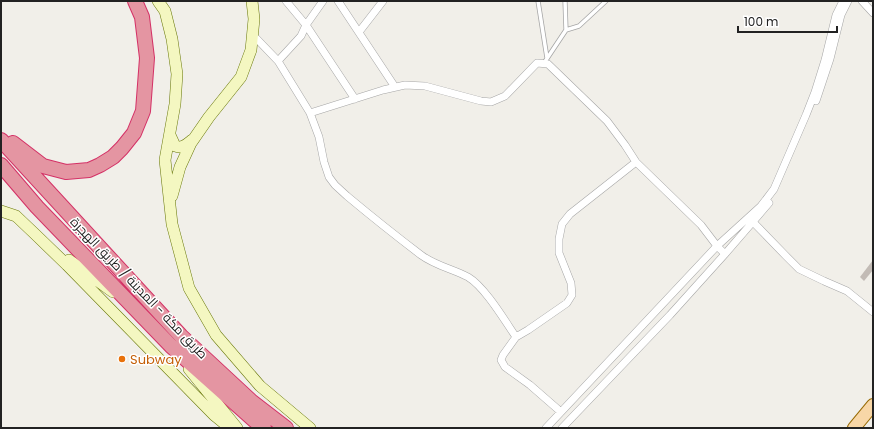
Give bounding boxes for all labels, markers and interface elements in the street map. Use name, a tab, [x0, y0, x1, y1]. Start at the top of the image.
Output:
scale bar	[738, 8, 837, 34]
text: 100 m	[744, 13, 778, 30]
street label: طريق مكة - المدينة / طريق الهجرة	[66, 213, 212, 363]
place label: Subway	[130, 350, 182, 369]
marker: Subway	[117, 354, 127, 364]

